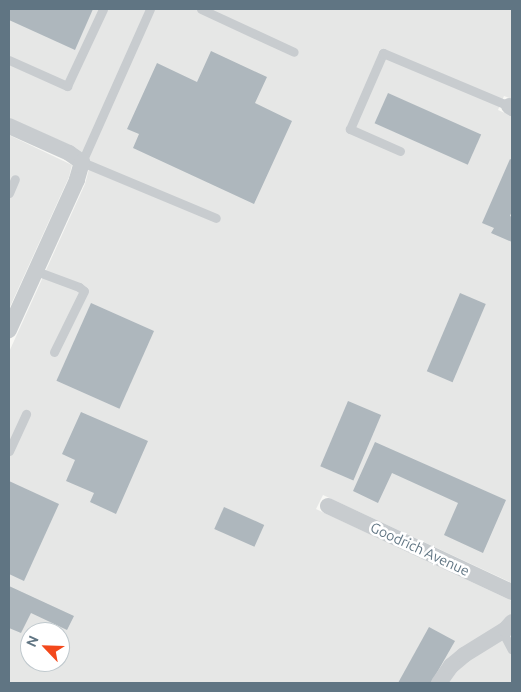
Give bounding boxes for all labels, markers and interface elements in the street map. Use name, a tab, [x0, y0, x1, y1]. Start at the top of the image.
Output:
street label: Goodrich Avenue	[368, 519, 472, 579]
north arrow	[20, 622, 70, 672]
text: N	[23, 633, 42, 649]

